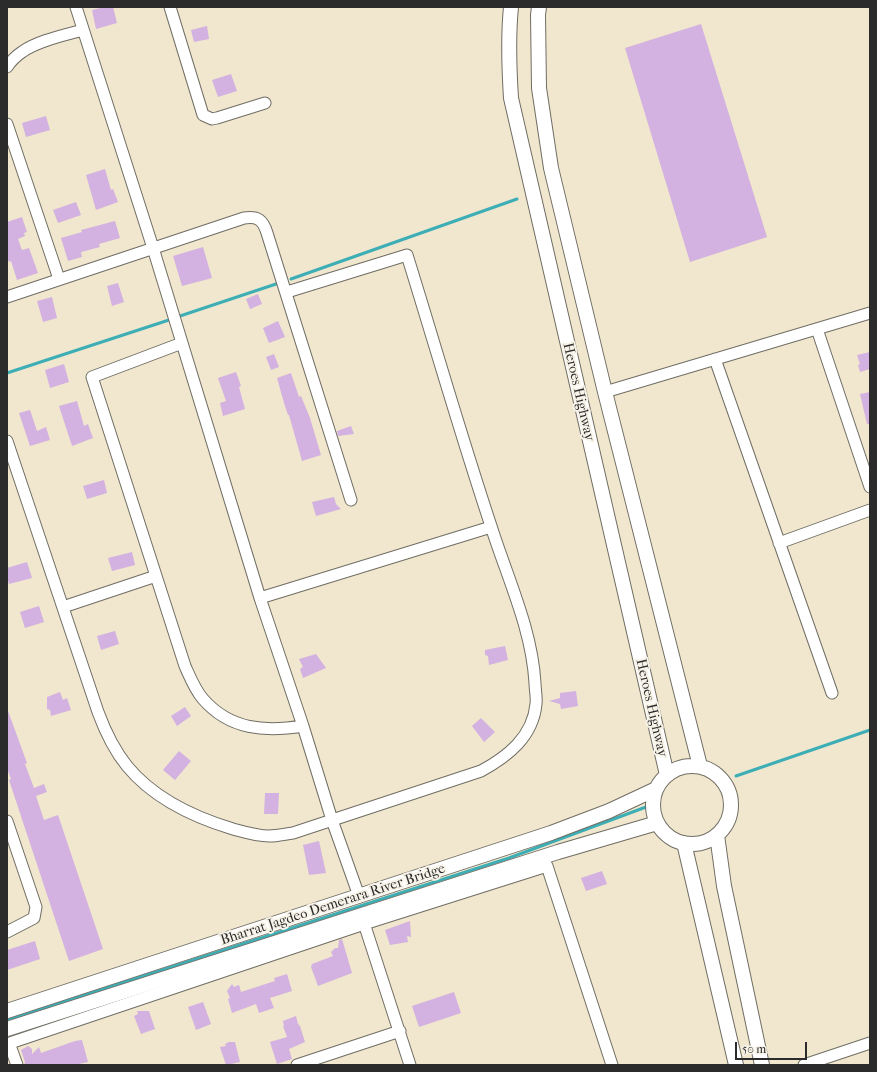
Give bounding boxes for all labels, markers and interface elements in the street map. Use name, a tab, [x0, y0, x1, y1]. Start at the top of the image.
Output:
street label: Heroes Highway	[559, 341, 597, 443]
street label: Heroes Highway	[632, 657, 670, 759]
street label: Bharrat Jagdeo Demerara River Bridge	[219, 861, 447, 949]
scale bar	[737, 1034, 809, 1060]
text: 50 m	[742, 1042, 766, 1056]

